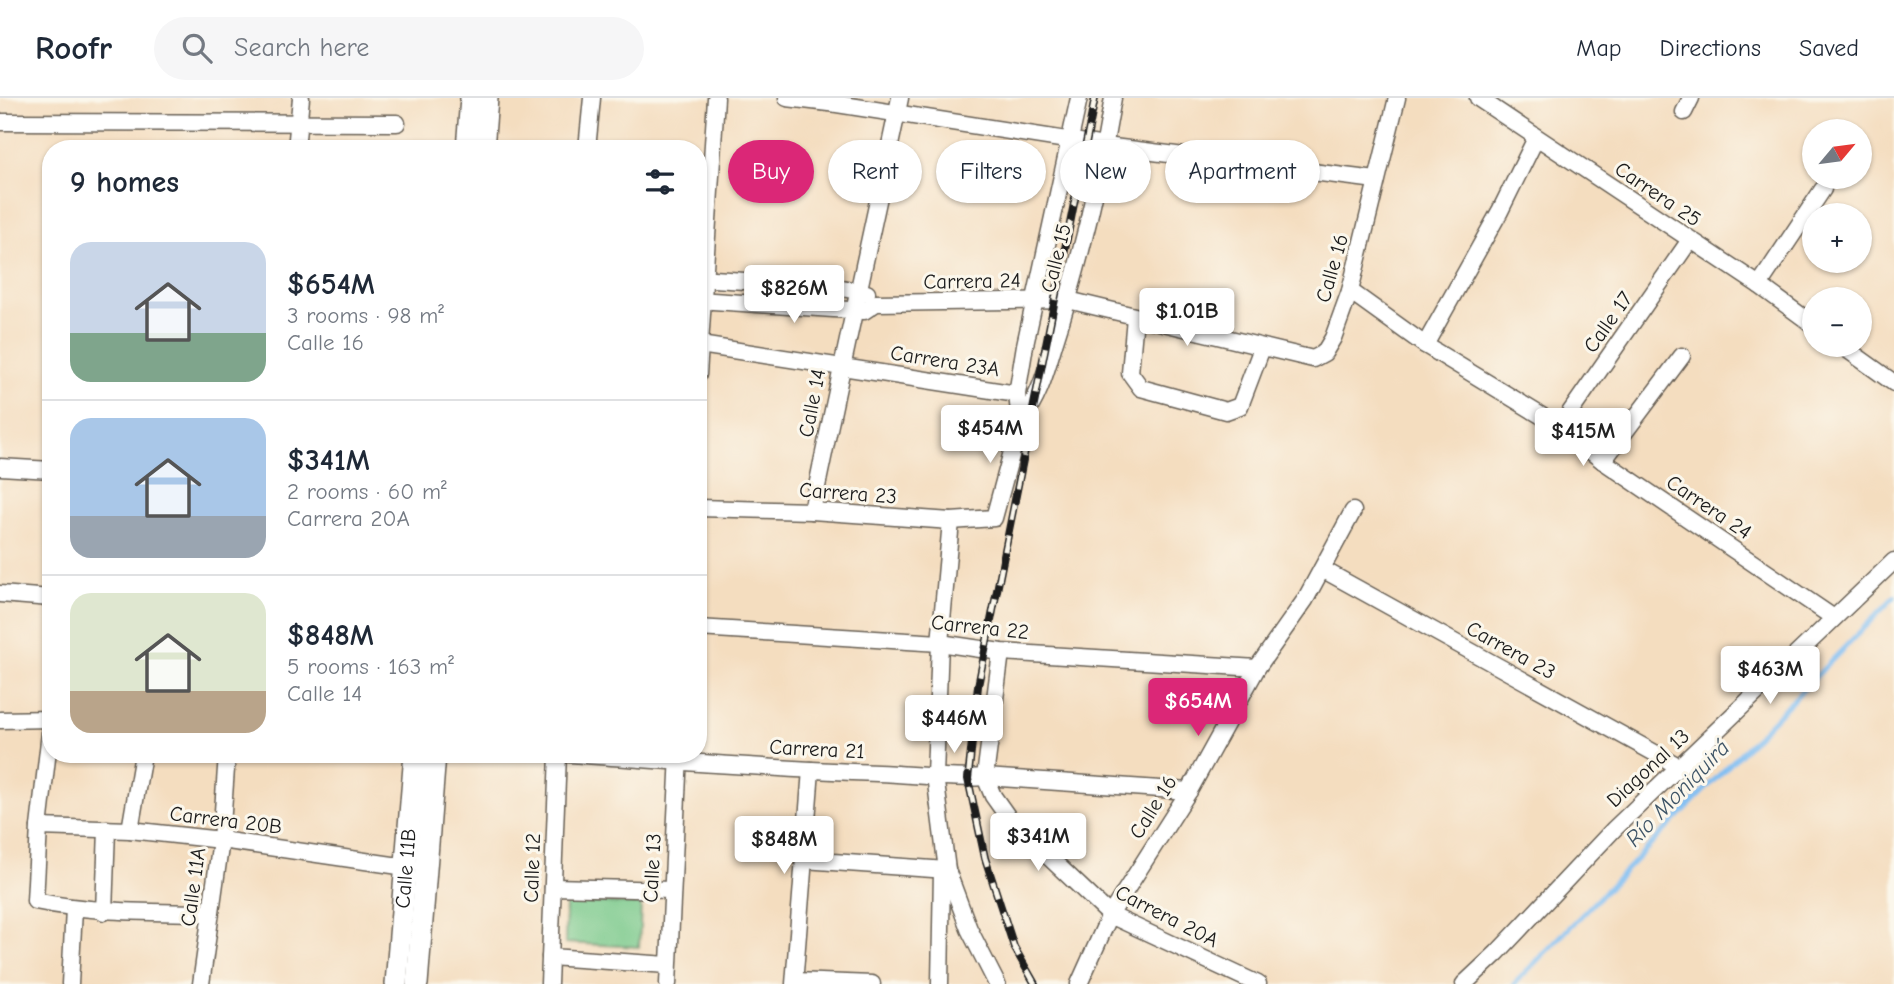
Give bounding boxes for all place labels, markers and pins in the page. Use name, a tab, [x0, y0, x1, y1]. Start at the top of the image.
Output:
pin: $826M	[745, 266, 843, 325]
pin: $1.01B	[1130, 288, 1244, 348]
pin: $454M	[941, 406, 1039, 465]
pin: $415M	[1534, 408, 1632, 468]
pin: $463M	[1721, 646, 1819, 706]
pin: $654M	[1149, 678, 1247, 738]
pin: $446M	[905, 696, 1003, 755]
pin: $341M	[989, 814, 1087, 873]
pin: $848M	[735, 816, 833, 876]

